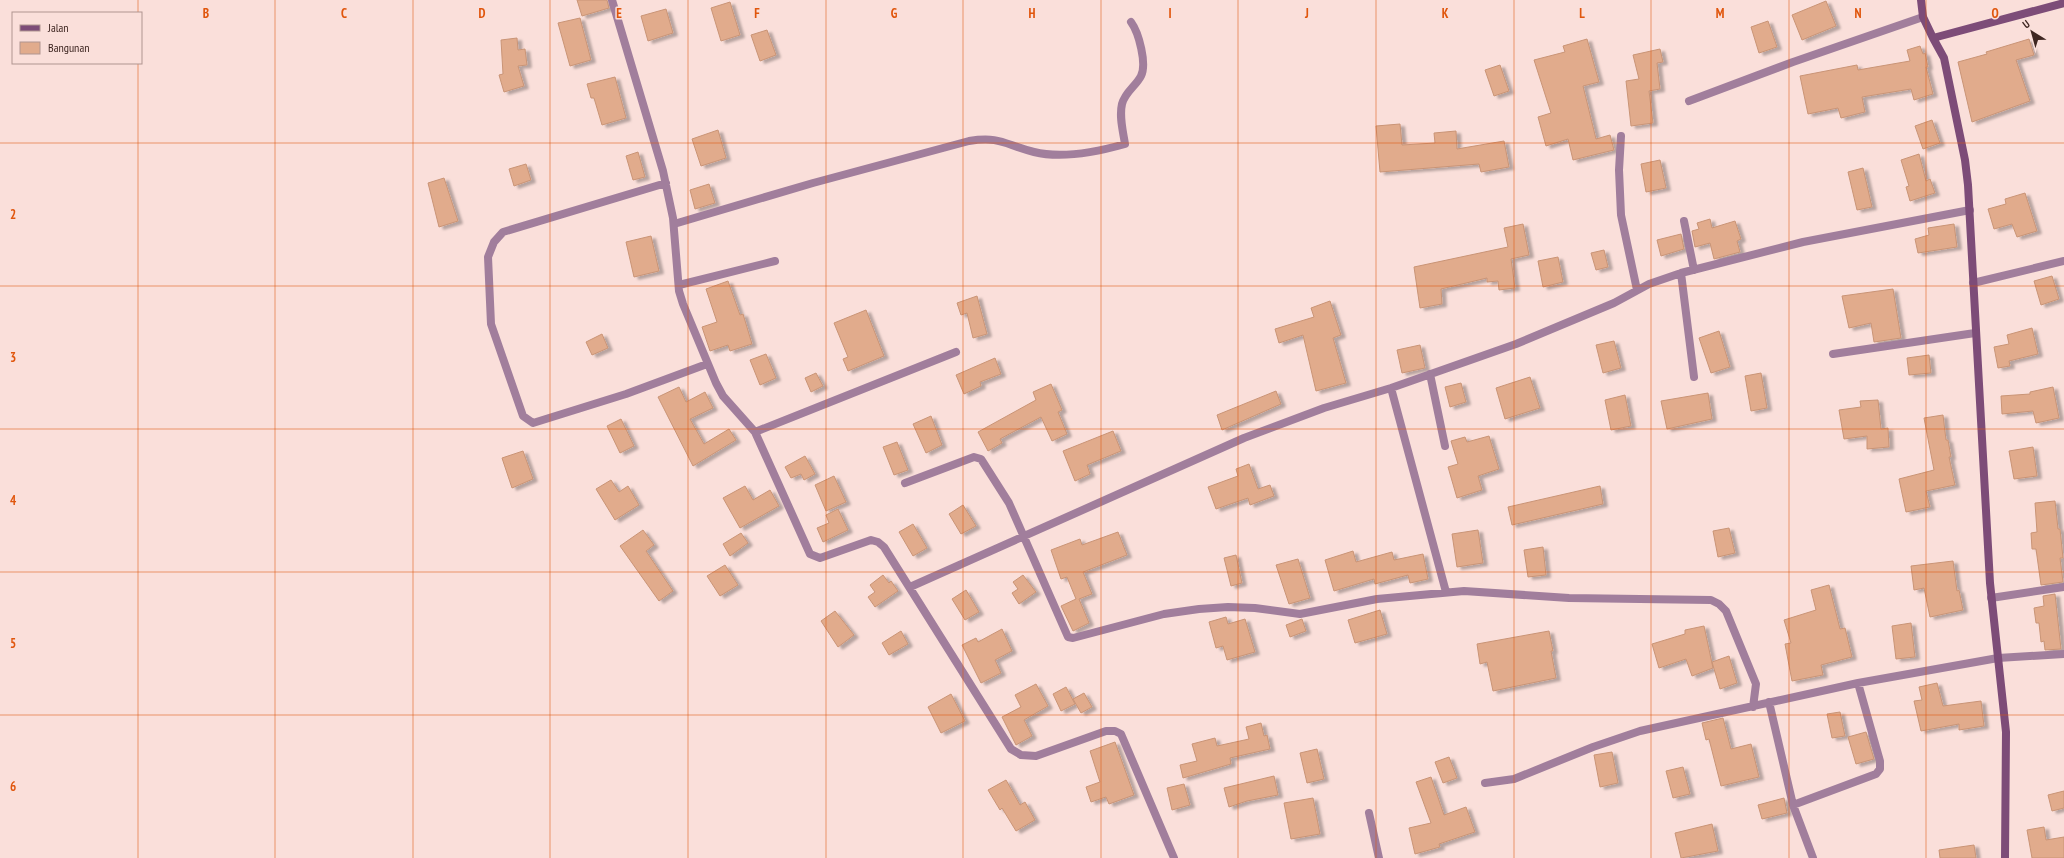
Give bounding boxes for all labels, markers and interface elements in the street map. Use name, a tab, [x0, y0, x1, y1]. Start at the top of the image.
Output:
text: B	[203, 5, 209, 22]
text: C	[341, 5, 347, 22]
text: D	[479, 5, 486, 22]
text: E	[616, 5, 622, 22]
text: F	[754, 5, 760, 22]
text: G	[891, 5, 898, 22]
text: H	[1029, 5, 1036, 22]
text: I	[1168, 5, 1172, 22]
text: J	[1304, 5, 1309, 22]
text: K	[1442, 5, 1449, 22]
text: L	[1579, 5, 1585, 22]
text: M	[1716, 5, 1725, 22]
text: N	[1854, 5, 1862, 22]
text: O	[1991, 5, 1999, 22]
legend	[12, 12, 142, 64]
north arrow	[2012, 12, 2052, 52]
text: U	[2020, 17, 2033, 31]
text: Jalan	[47, 20, 69, 35]
text: Bangunan	[48, 40, 89, 55]
text: 2	[10, 206, 16, 223]
text: 3	[10, 349, 16, 366]
text: 4	[10, 492, 17, 509]
text: 5	[10, 635, 16, 652]
text: 6	[10, 778, 16, 795]

